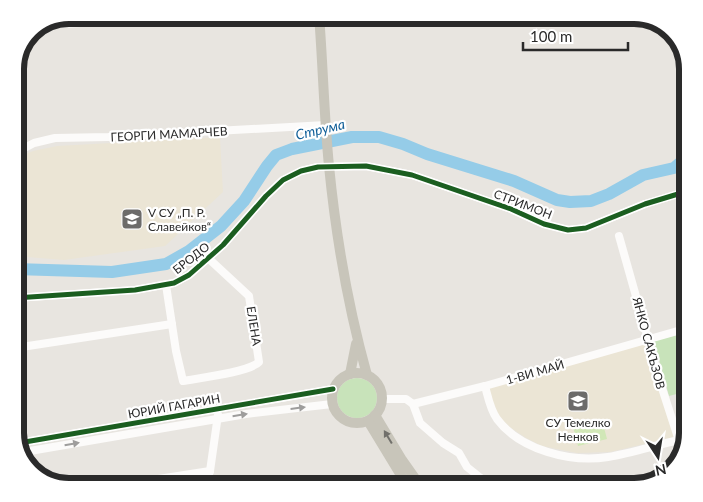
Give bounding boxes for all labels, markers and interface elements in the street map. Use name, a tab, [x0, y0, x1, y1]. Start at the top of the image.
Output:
scale bar	[523, 20, 628, 52]
text: 100 m	[530, 27, 572, 45]
water label: Струма	[294, 115, 346, 143]
street label: ГЕОРГИ МАМАРЧЕВ	[110, 123, 228, 145]
street label: СТРИМОН	[492, 186, 554, 222]
place label: V СУ „П. Р. Славейков“	[148, 205, 211, 234]
school or university icon: V СУ „П. Р. Славейков“	[120, 207, 144, 231]
street label: БРОДО	[170, 239, 213, 277]
street label: ЯНКО САКЪЗОВ	[629, 294, 669, 391]
street label: ЕЛЕНА	[243, 305, 265, 348]
street label: 1-ВИ МАЙ	[504, 357, 566, 387]
school or university icon: СУ Темелко Ненков	[566, 389, 590, 413]
street label: ЮРИЙ ГАГАРИН	[127, 390, 221, 422]
one-way arrow	[290, 404, 306, 412]
one-way arrow	[232, 411, 248, 419]
place label: СУ Темелко Ненков	[545, 415, 611, 444]
one-way arrow	[383, 430, 393, 443]
north arrow	[633, 432, 683, 482]
one-way arrow	[64, 440, 80, 448]
text: N	[654, 461, 668, 480]

